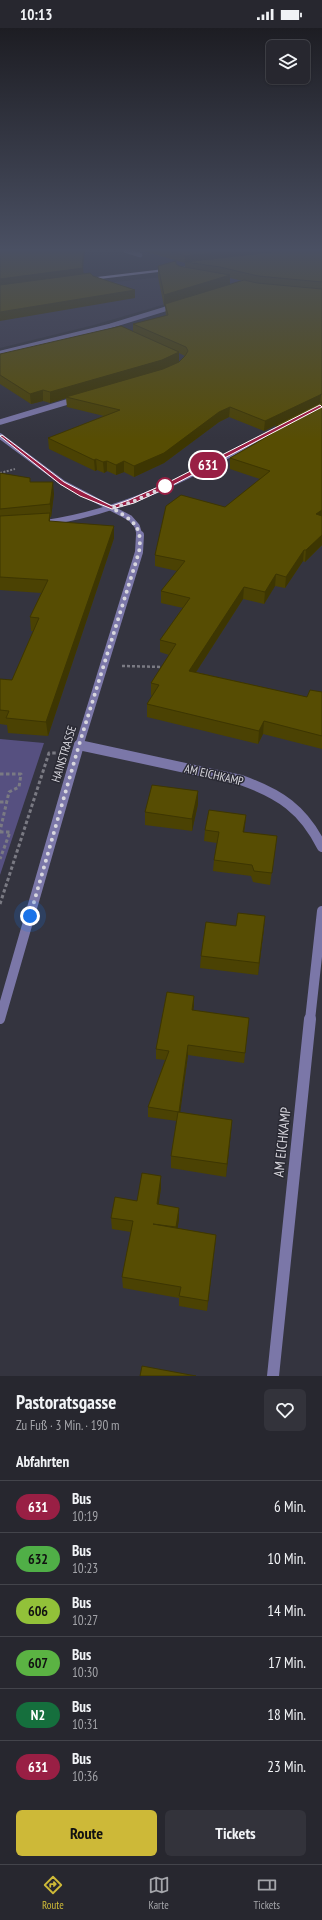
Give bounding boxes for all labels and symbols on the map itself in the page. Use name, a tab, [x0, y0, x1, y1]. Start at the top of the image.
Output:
line badge: 631	[185, 452, 231, 478]
unlabelled marker	[156, 477, 174, 495]
street label: HAINSTRASSE	[48, 724, 79, 784]
street label: AM EICHKAMP	[183, 760, 246, 789]
your location	[20, 906, 40, 926]
street label: AM EICHKAMP	[269, 1106, 295, 1178]

